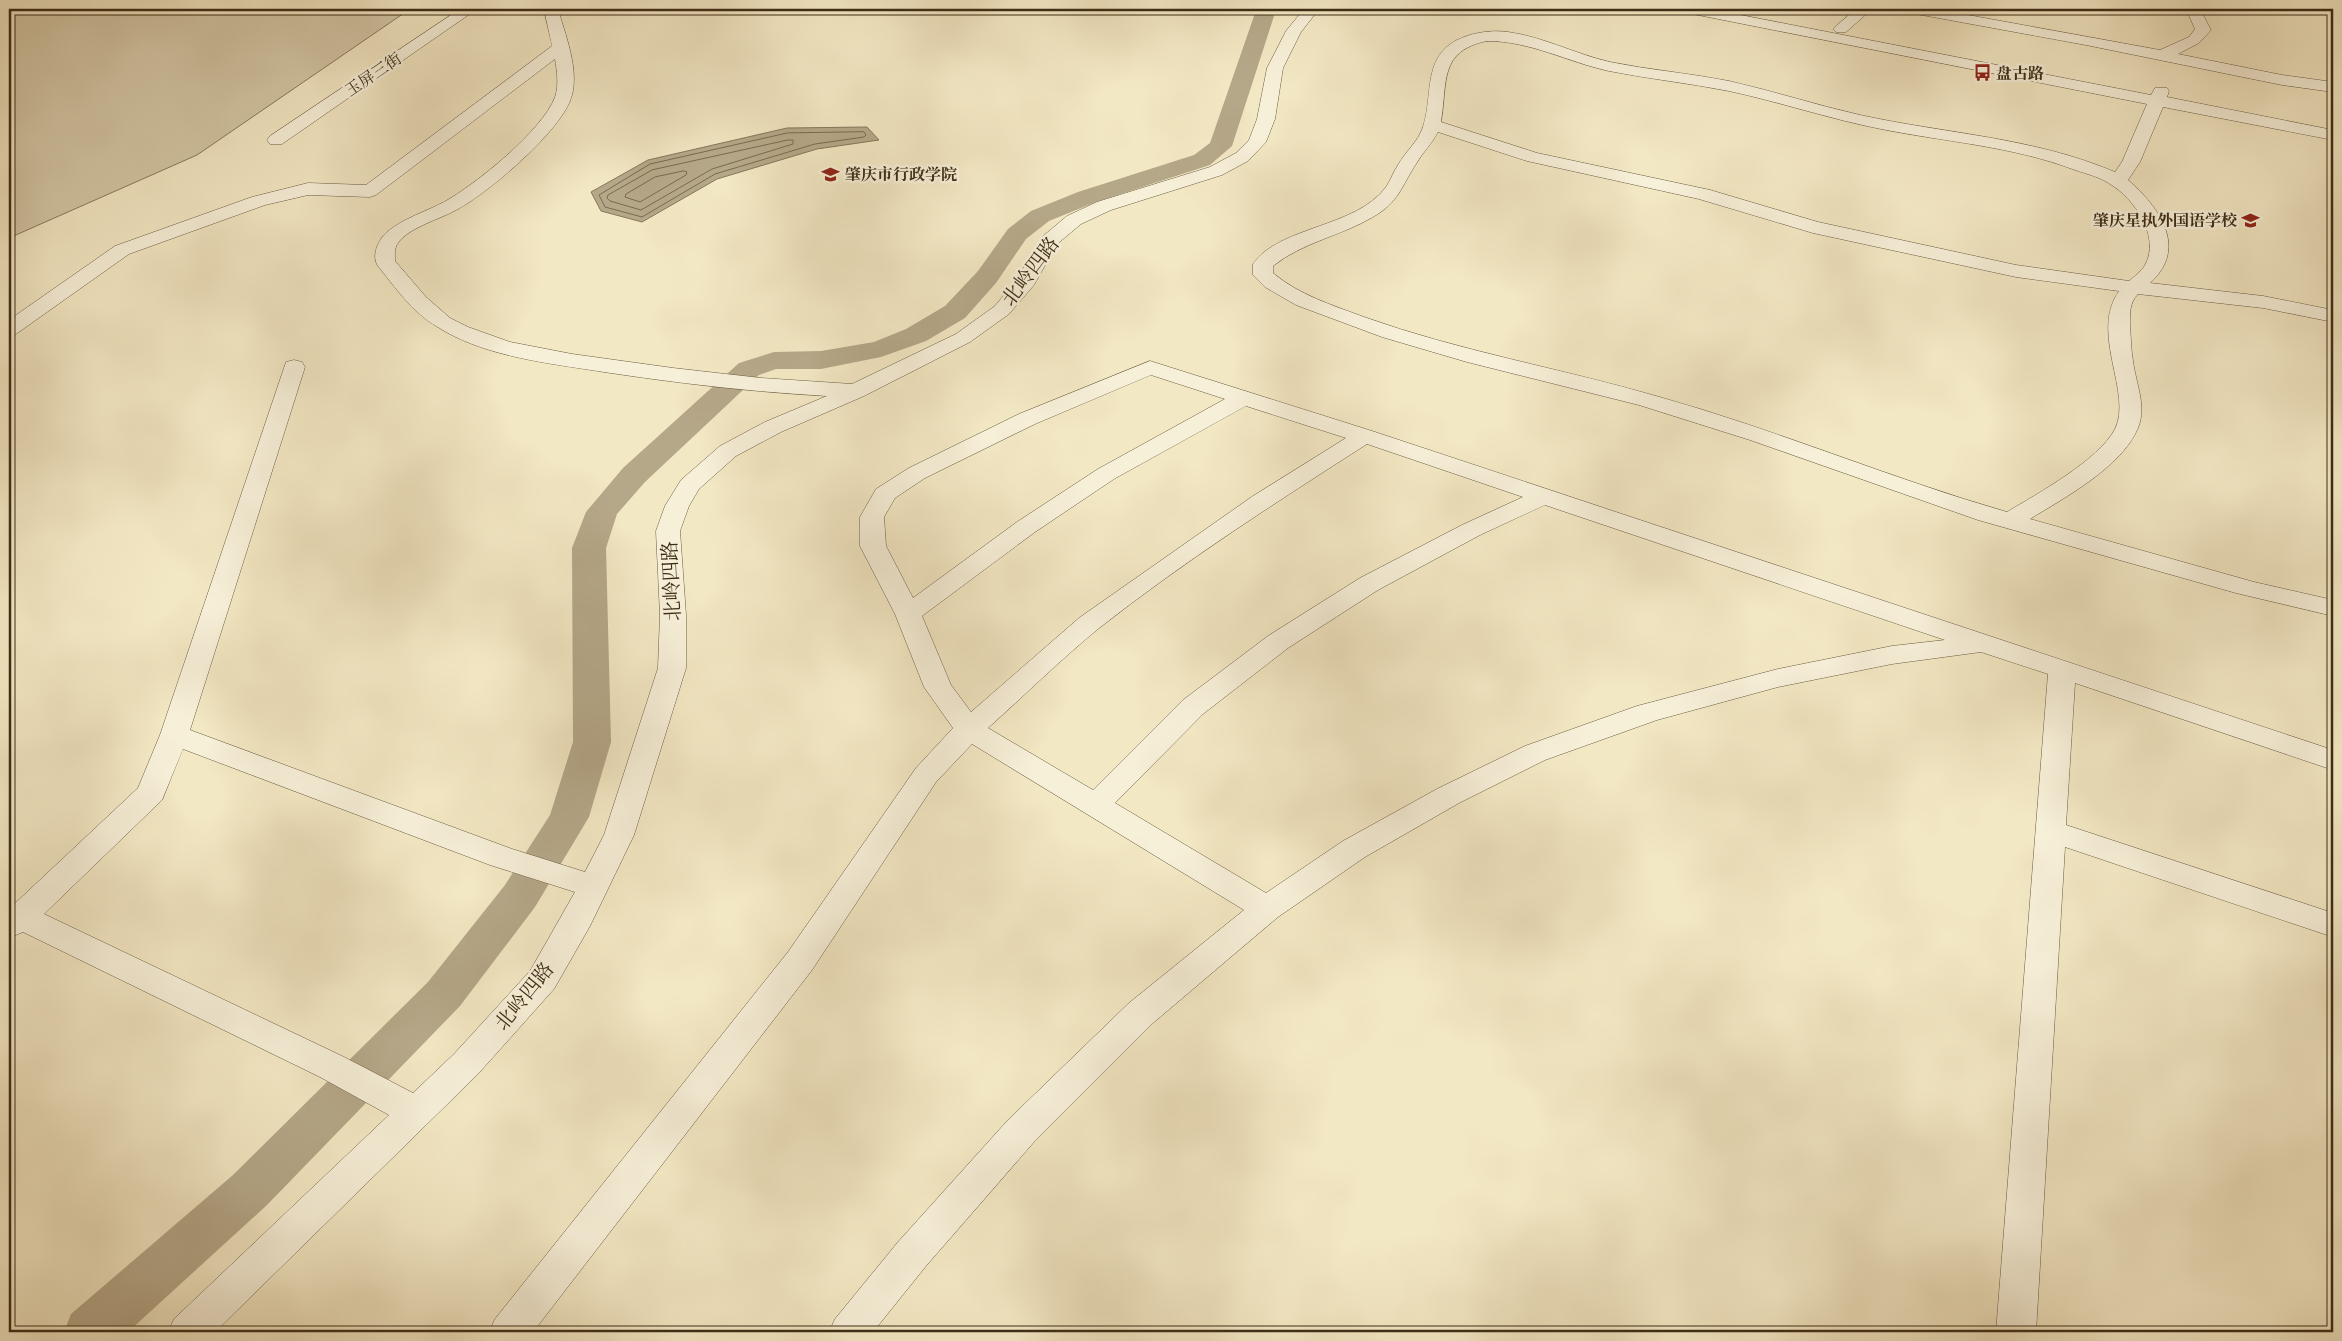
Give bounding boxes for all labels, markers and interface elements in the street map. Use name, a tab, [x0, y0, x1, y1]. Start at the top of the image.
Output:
street label: 玉屏三街	[341, 48, 406, 101]
bus stop icon: 盘古路	[1972, 63, 1992, 83]
place label: 盘古路	[1996, 63, 2044, 84]
school or university icon: 肇庆市行政学院	[821, 164, 841, 184]
place label: 肇庆市行政学院	[845, 164, 957, 185]
place label: 肇庆星执外国语学校	[2093, 210, 2237, 231]
school or university icon: 肇庆星执外国语学校	[2241, 210, 2261, 230]
street label: 北岭四路	[996, 231, 1064, 311]
street label: 北岭四路	[656, 540, 686, 622]
street label: 北岭四路	[489, 957, 559, 1035]

